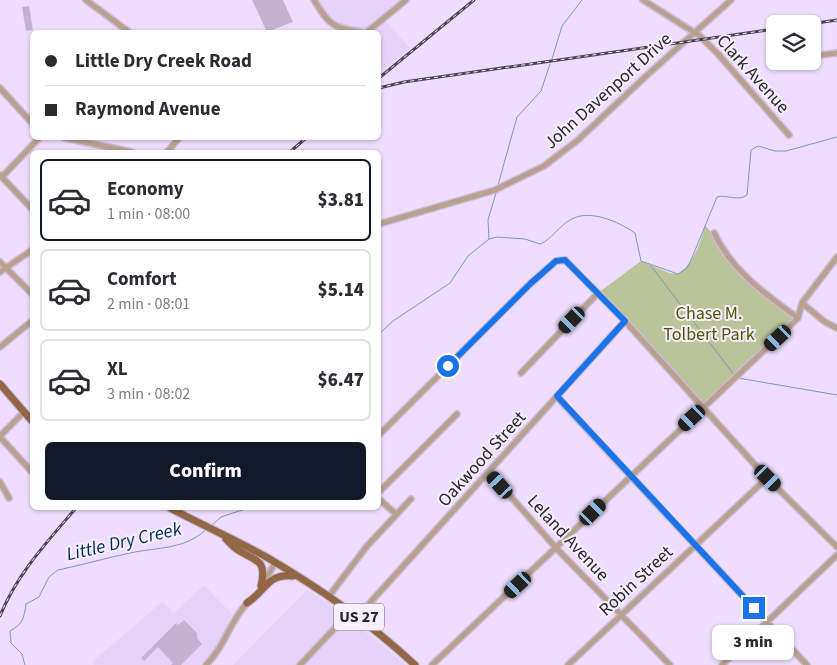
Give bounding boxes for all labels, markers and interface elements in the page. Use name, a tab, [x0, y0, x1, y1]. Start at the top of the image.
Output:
map controls	[766, 15, 821, 70]
button: layers	[766, 15, 821, 70]
street label: John Davenport Drive	[539, 27, 677, 155]
street label: Clark Avenue	[711, 29, 795, 119]
text: Little Dry Creek Road	[75, 48, 252, 75]
text: Raymond Avenue	[75, 96, 220, 123]
text: Economy	[107, 176, 184, 203]
icon: car	[47, 178, 92, 223]
text: $3.81	[318, 187, 364, 214]
text: 1 min · 08:00	[107, 203, 190, 225]
text: Comfort	[107, 266, 177, 293]
icon: car	[47, 268, 92, 313]
text: $5.14	[318, 277, 364, 304]
text: 2 min · 08:01	[107, 293, 190, 315]
park label: Chase M. Tolbert Park	[663, 301, 755, 347]
car	[556, 304, 587, 336]
car	[761, 322, 794, 354]
route start	[437, 355, 459, 377]
text: XL	[107, 356, 128, 383]
icon: car	[47, 358, 92, 403]
text: $6.47	[318, 367, 364, 394]
text: 3 min · 08:02	[107, 383, 190, 405]
car	[675, 402, 708, 434]
street label: Oakwood Street	[432, 406, 532, 512]
button: Confirm	[45, 442, 366, 500]
car	[752, 462, 783, 494]
car	[484, 469, 515, 501]
street label: Leland Avenue	[521, 489, 615, 587]
car	[577, 496, 608, 528]
water label: Little Dry Creek	[64, 515, 185, 568]
street label: Robin Street	[594, 540, 678, 622]
car	[501, 569, 534, 601]
route end	[743, 597, 765, 619]
road number: US 27	[334, 604, 384, 630]
callout: 3 min	[713, 626, 795, 660]
text: 3 min	[733, 631, 773, 653]

